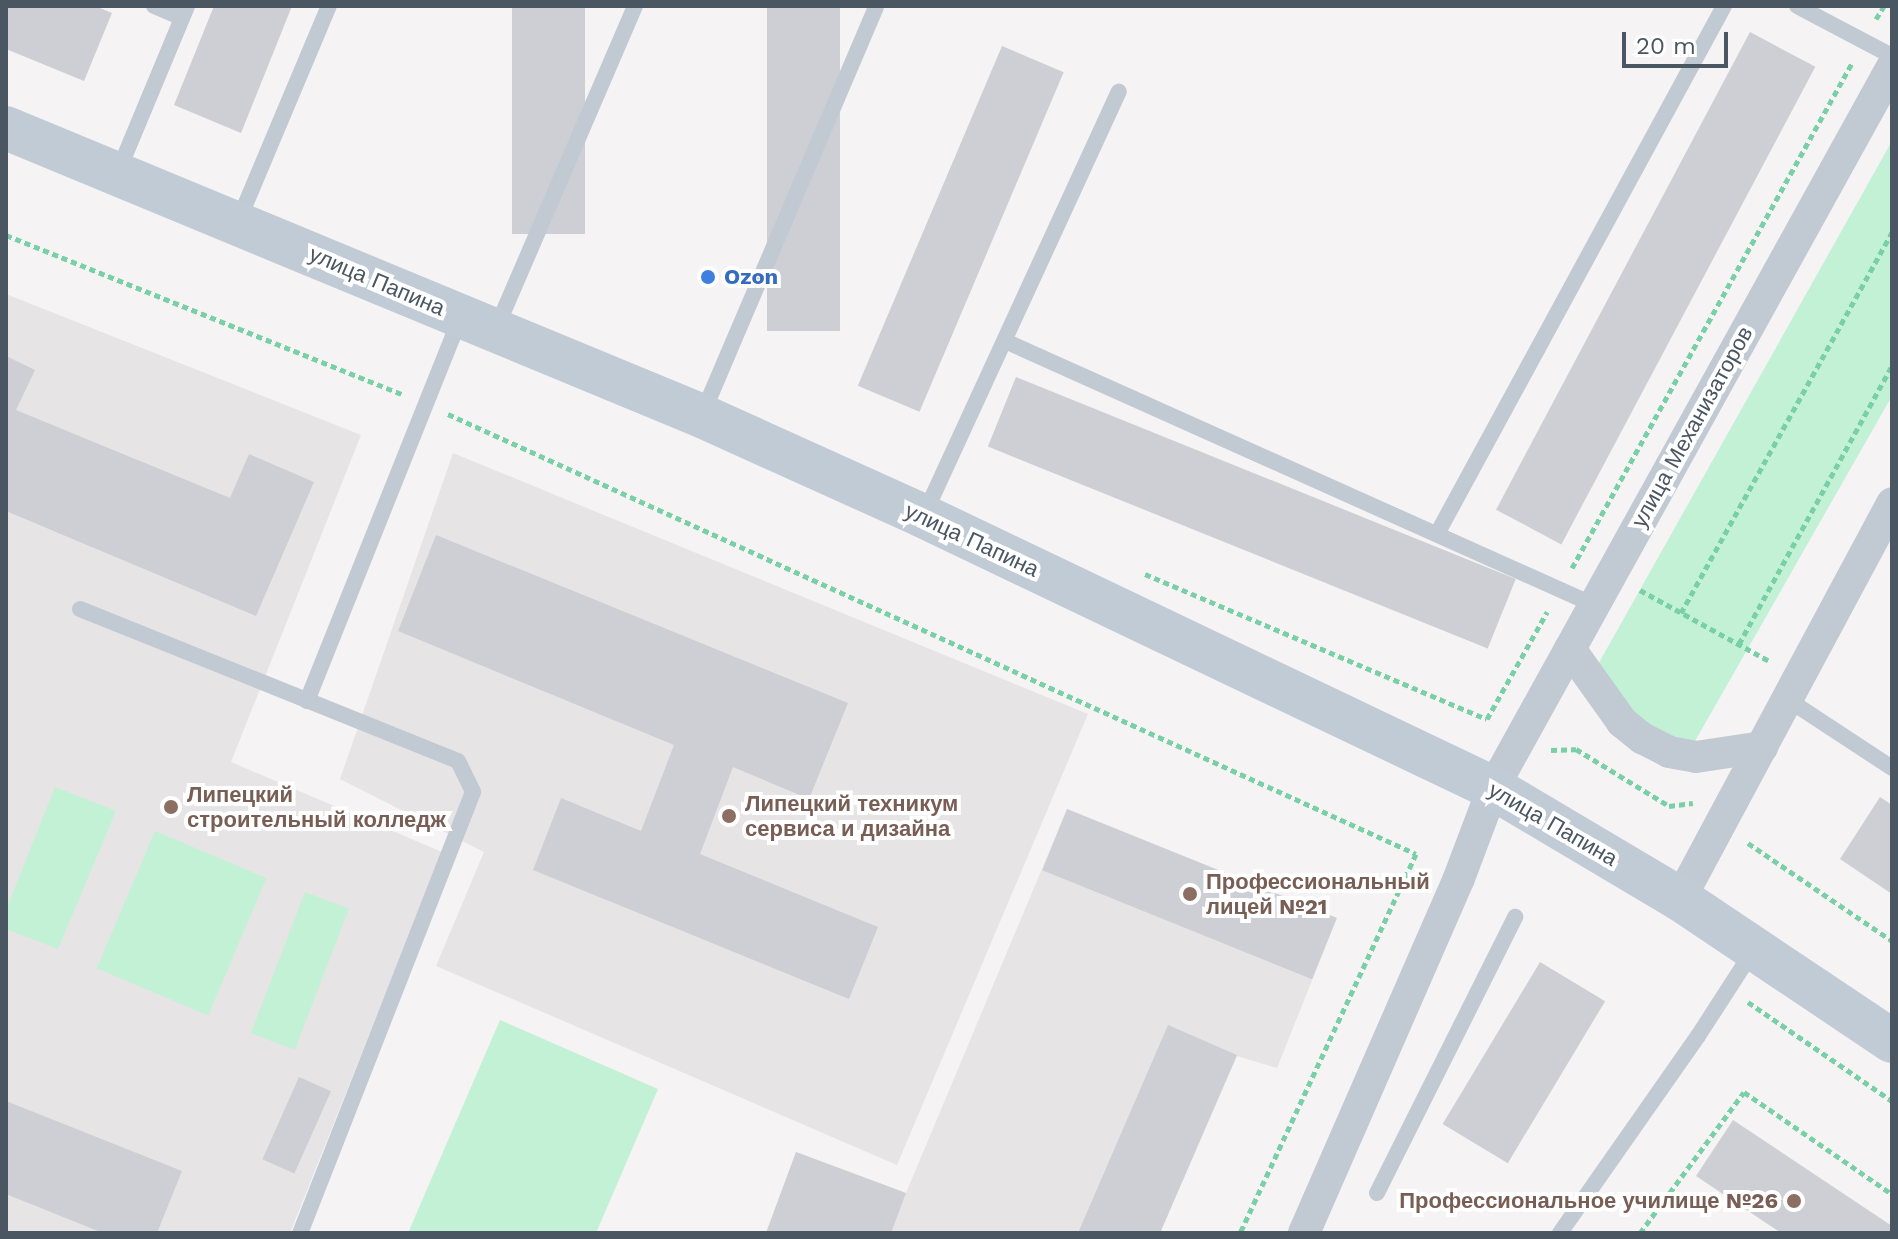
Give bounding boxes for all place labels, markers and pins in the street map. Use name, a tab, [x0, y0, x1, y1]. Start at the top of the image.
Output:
place label: Ozon	[724, 264, 778, 290]
marker: Ozon	[699, 268, 717, 286]
place label: Липецкий строительный колледж	[187, 781, 446, 832]
place label: Липецкий техникум сервиса и дизайна	[745, 790, 958, 842]
marker: Липецкий строительный колледж	[162, 798, 180, 816]
marker: Липецкий техникум сервиса и дизайна	[720, 807, 738, 825]
place label: Профессиональный лицей №21	[1206, 868, 1430, 920]
marker: Профессиональный лицей №21	[1181, 885, 1199, 903]
place label: Профессиональное училище №26	[1399, 1188, 1778, 1214]
marker: Профессиональное училище №26	[1785, 1192, 1803, 1210]

